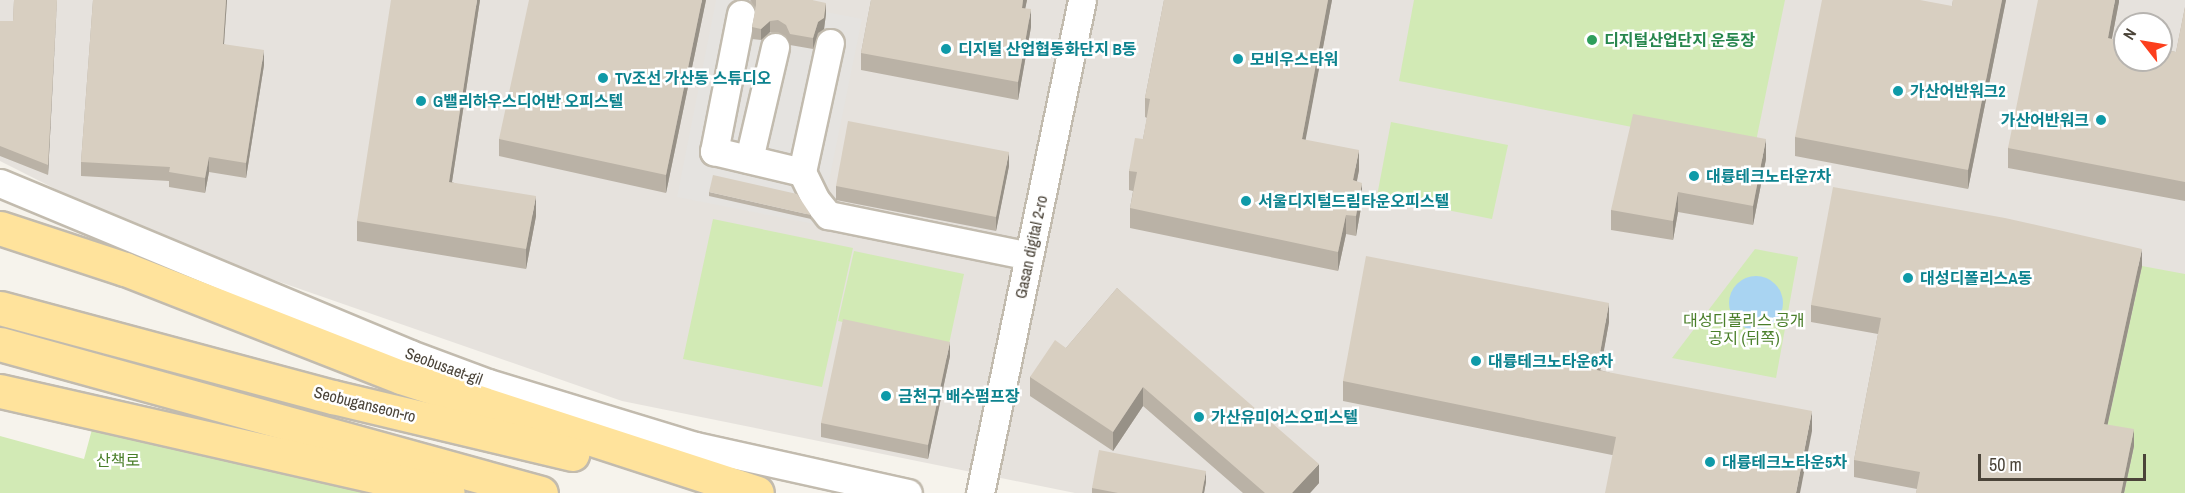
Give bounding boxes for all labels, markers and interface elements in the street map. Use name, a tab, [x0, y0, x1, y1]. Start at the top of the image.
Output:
north arrow	[2113, 12, 2173, 72]
text: N	[2117, 24, 2141, 43]
place label: 디지털산업단지 운동장	[1604, 30, 1755, 50]
marker: 디지털산업단지 운동장	[1585, 33, 1599, 47]
place label: 디지털 산업협동화단지 B동	[958, 39, 1137, 59]
marker: 디지털 산업협동화단지 B동	[939, 42, 953, 56]
place label: 모비우스타워	[1250, 49, 1338, 69]
marker: 모비우스타워	[1231, 52, 1245, 66]
place label: TV조선 가산동 스튜디오	[615, 68, 772, 88]
marker: TV조선 가산동 스튜디오	[596, 71, 610, 85]
place label: 가산어반워크2	[1910, 81, 2006, 101]
marker: 가산어반워크2	[1891, 84, 1905, 98]
place label: G밸리하우스디어반 오피스텔	[433, 91, 623, 111]
marker: G밸리하우스디어반 오피스텔	[414, 94, 428, 108]
place label: 가산어반워크	[2001, 110, 2089, 130]
marker: 가산어반워크	[2094, 113, 2108, 127]
place label: 대륭테크노타운7차	[1706, 166, 1831, 186]
marker: 대륭테크노타운7차	[1687, 169, 1701, 183]
place label: 서울디지털드림타운오피스텔	[1258, 191, 1449, 211]
street label: Gasan digital 2-ro	[1011, 194, 1051, 300]
marker: 서울디지털드림타운오피스텔	[1239, 194, 1253, 208]
place label: 대성디폴리스A동	[1920, 268, 2033, 288]
marker: 대성디폴리스A동	[1901, 271, 1915, 285]
park label: 대성디폴리스 공개 공지 (뒤쪽)	[1683, 310, 1805, 348]
street label: Seobusaet-gil	[403, 343, 485, 389]
place label: 대륭테크노타운6차	[1488, 351, 1613, 371]
marker: 대륭테크노타운6차	[1469, 354, 1483, 368]
street label: Seobuganseon-ro	[312, 382, 418, 426]
place label: 금천구 배수펌프장	[898, 386, 1019, 406]
marker: 금천구 배수펌프장	[879, 389, 893, 403]
place label: 가산유미어스오피스텔	[1211, 407, 1358, 427]
marker: 가산유미어스오피스텔	[1192, 410, 1206, 424]
scale bar	[1981, 442, 2149, 480]
park label: 산책로	[96, 450, 140, 470]
place label: 대륭테크노타운5차	[1722, 452, 1847, 472]
text: 50 m	[1989, 452, 2022, 477]
marker: 대륭테크노타운5차	[1703, 455, 1717, 469]

